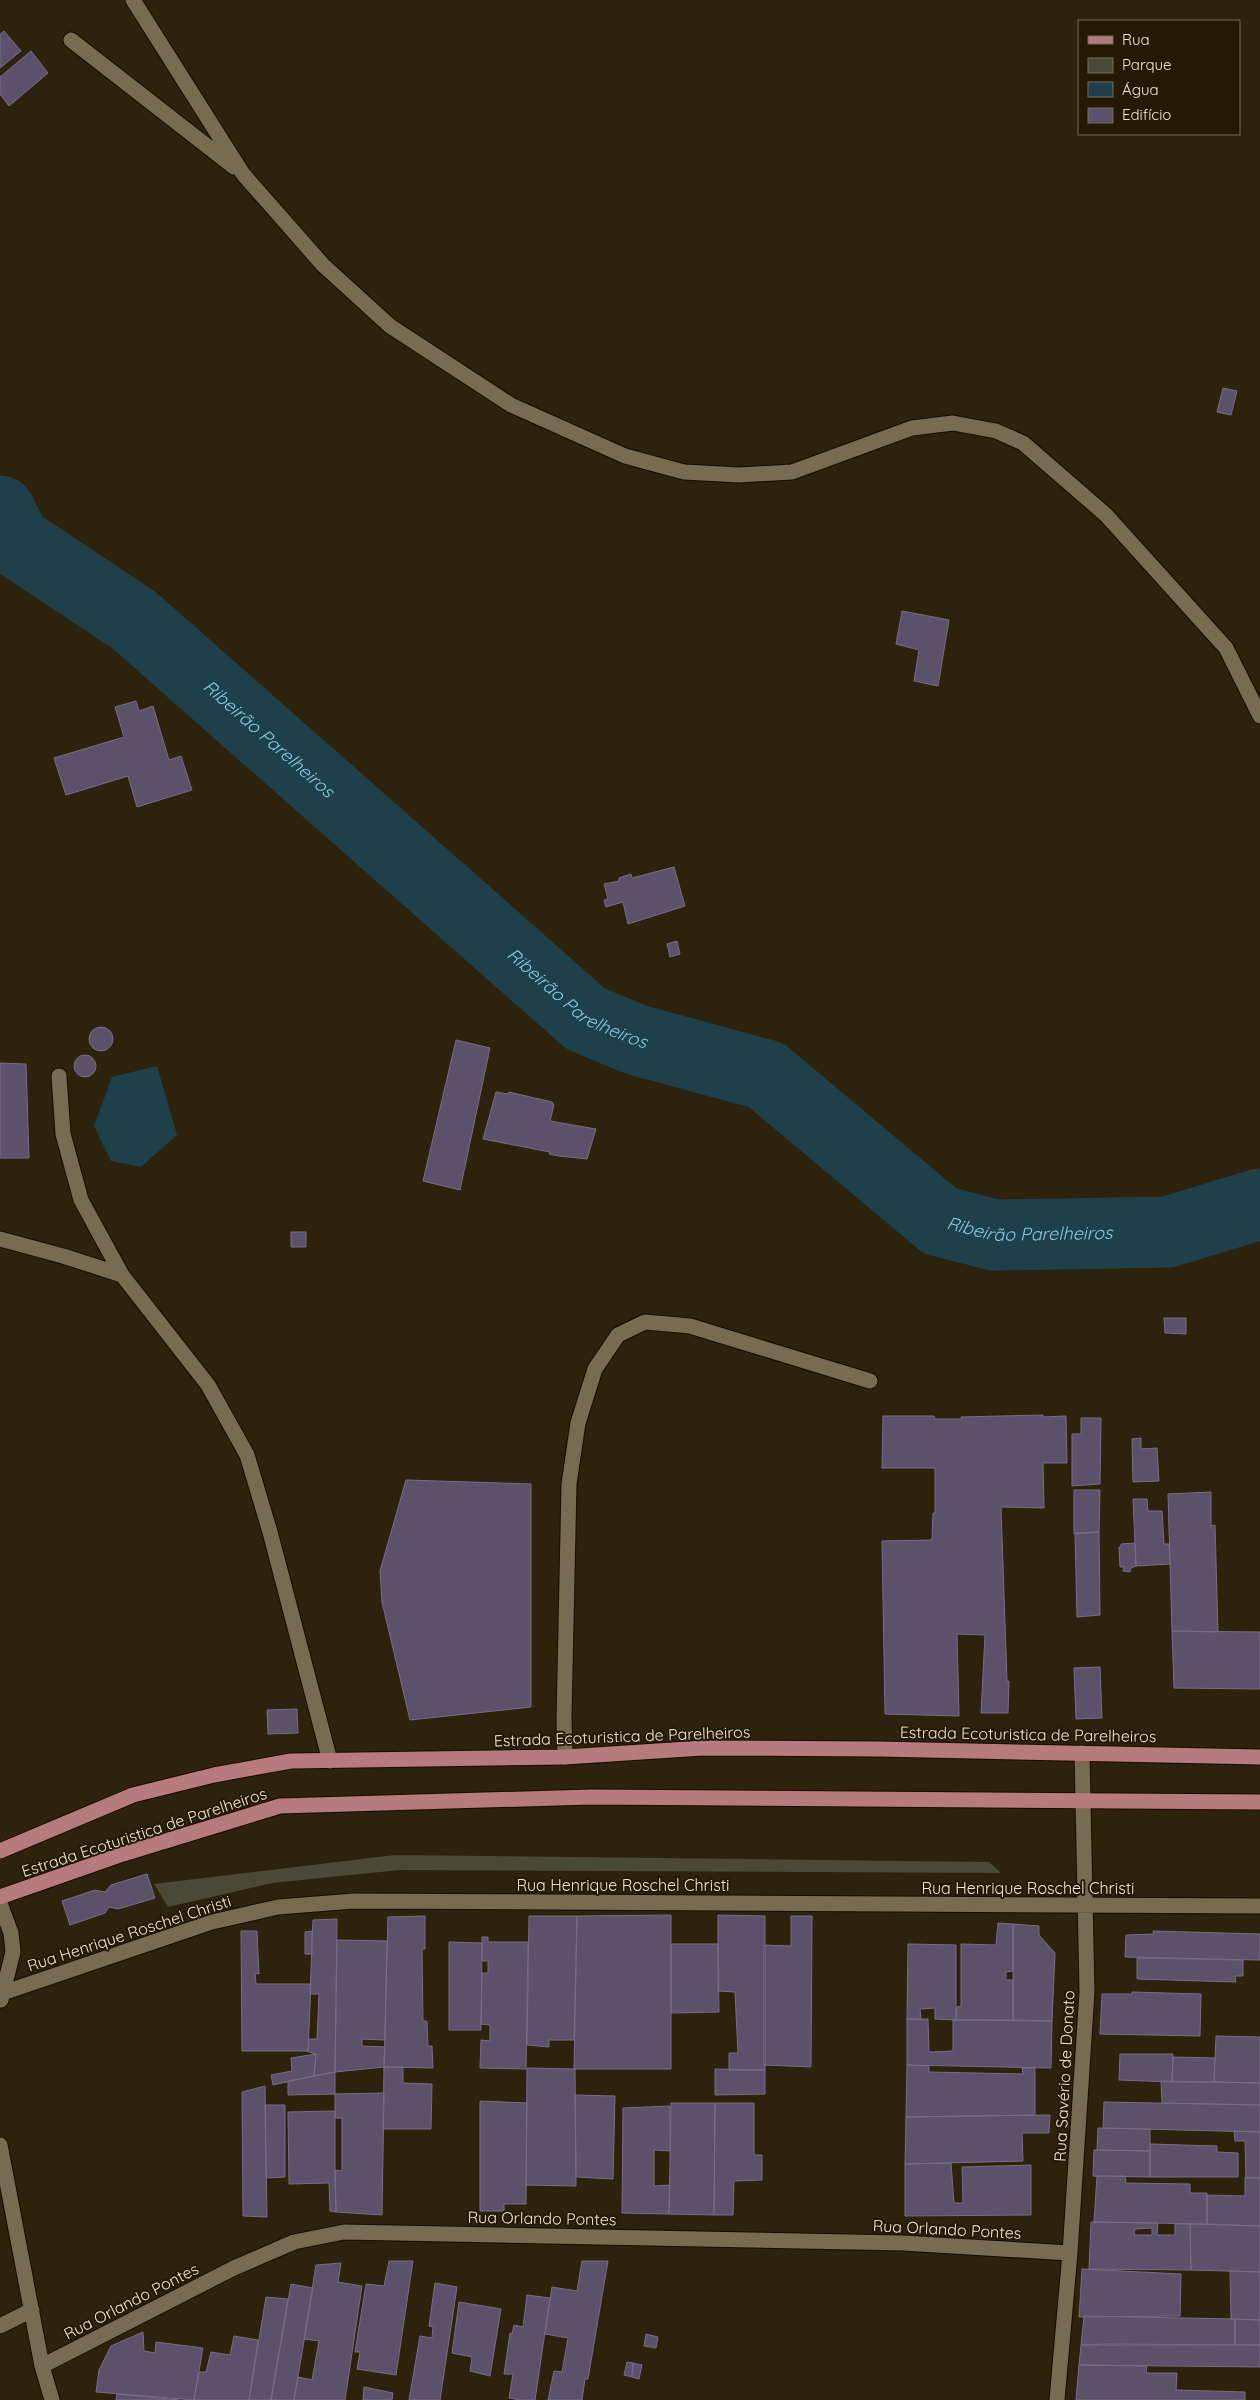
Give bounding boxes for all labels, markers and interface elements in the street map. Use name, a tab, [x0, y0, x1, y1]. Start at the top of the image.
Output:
legend	[1078, 20, 1240, 135]
text: Rua	[1122, 30, 1150, 49]
text: Parque	[1122, 55, 1172, 74]
text: Água	[1122, 80, 1159, 99]
text: Edifício	[1122, 105, 1171, 124]
water label: Ribeirão Parelheiros	[199, 675, 340, 803]
water label: Ribeirão Parelheiros	[502, 943, 651, 1054]
water label: Ribeirão Parelheiros	[944, 1211, 1114, 1246]
street label: Estrada Ecoturistica de Parelheiros	[493, 1722, 751, 1750]
street label: Estrada Ecoturistica de Parelheiros	[900, 1722, 1156, 1746]
street label: Estrada Ecoturistica de Parelheiros	[19, 1783, 269, 1881]
street label: Rua Henrique Roschel Christi	[516, 1875, 730, 1895]
street label: Rua Henrique Roschel Christi	[921, 1878, 1135, 1898]
street label: Rua Henrique Roschel Christi	[25, 1891, 233, 1975]
street label: Rua Savério de Donato	[1050, 1990, 1078, 2162]
street label: Rua Orlando Pontes	[467, 2207, 617, 2229]
street label: Rua Orlando Pontes	[872, 2215, 1022, 2243]
street label: Rua Orlando Pontes	[60, 2258, 202, 2344]

